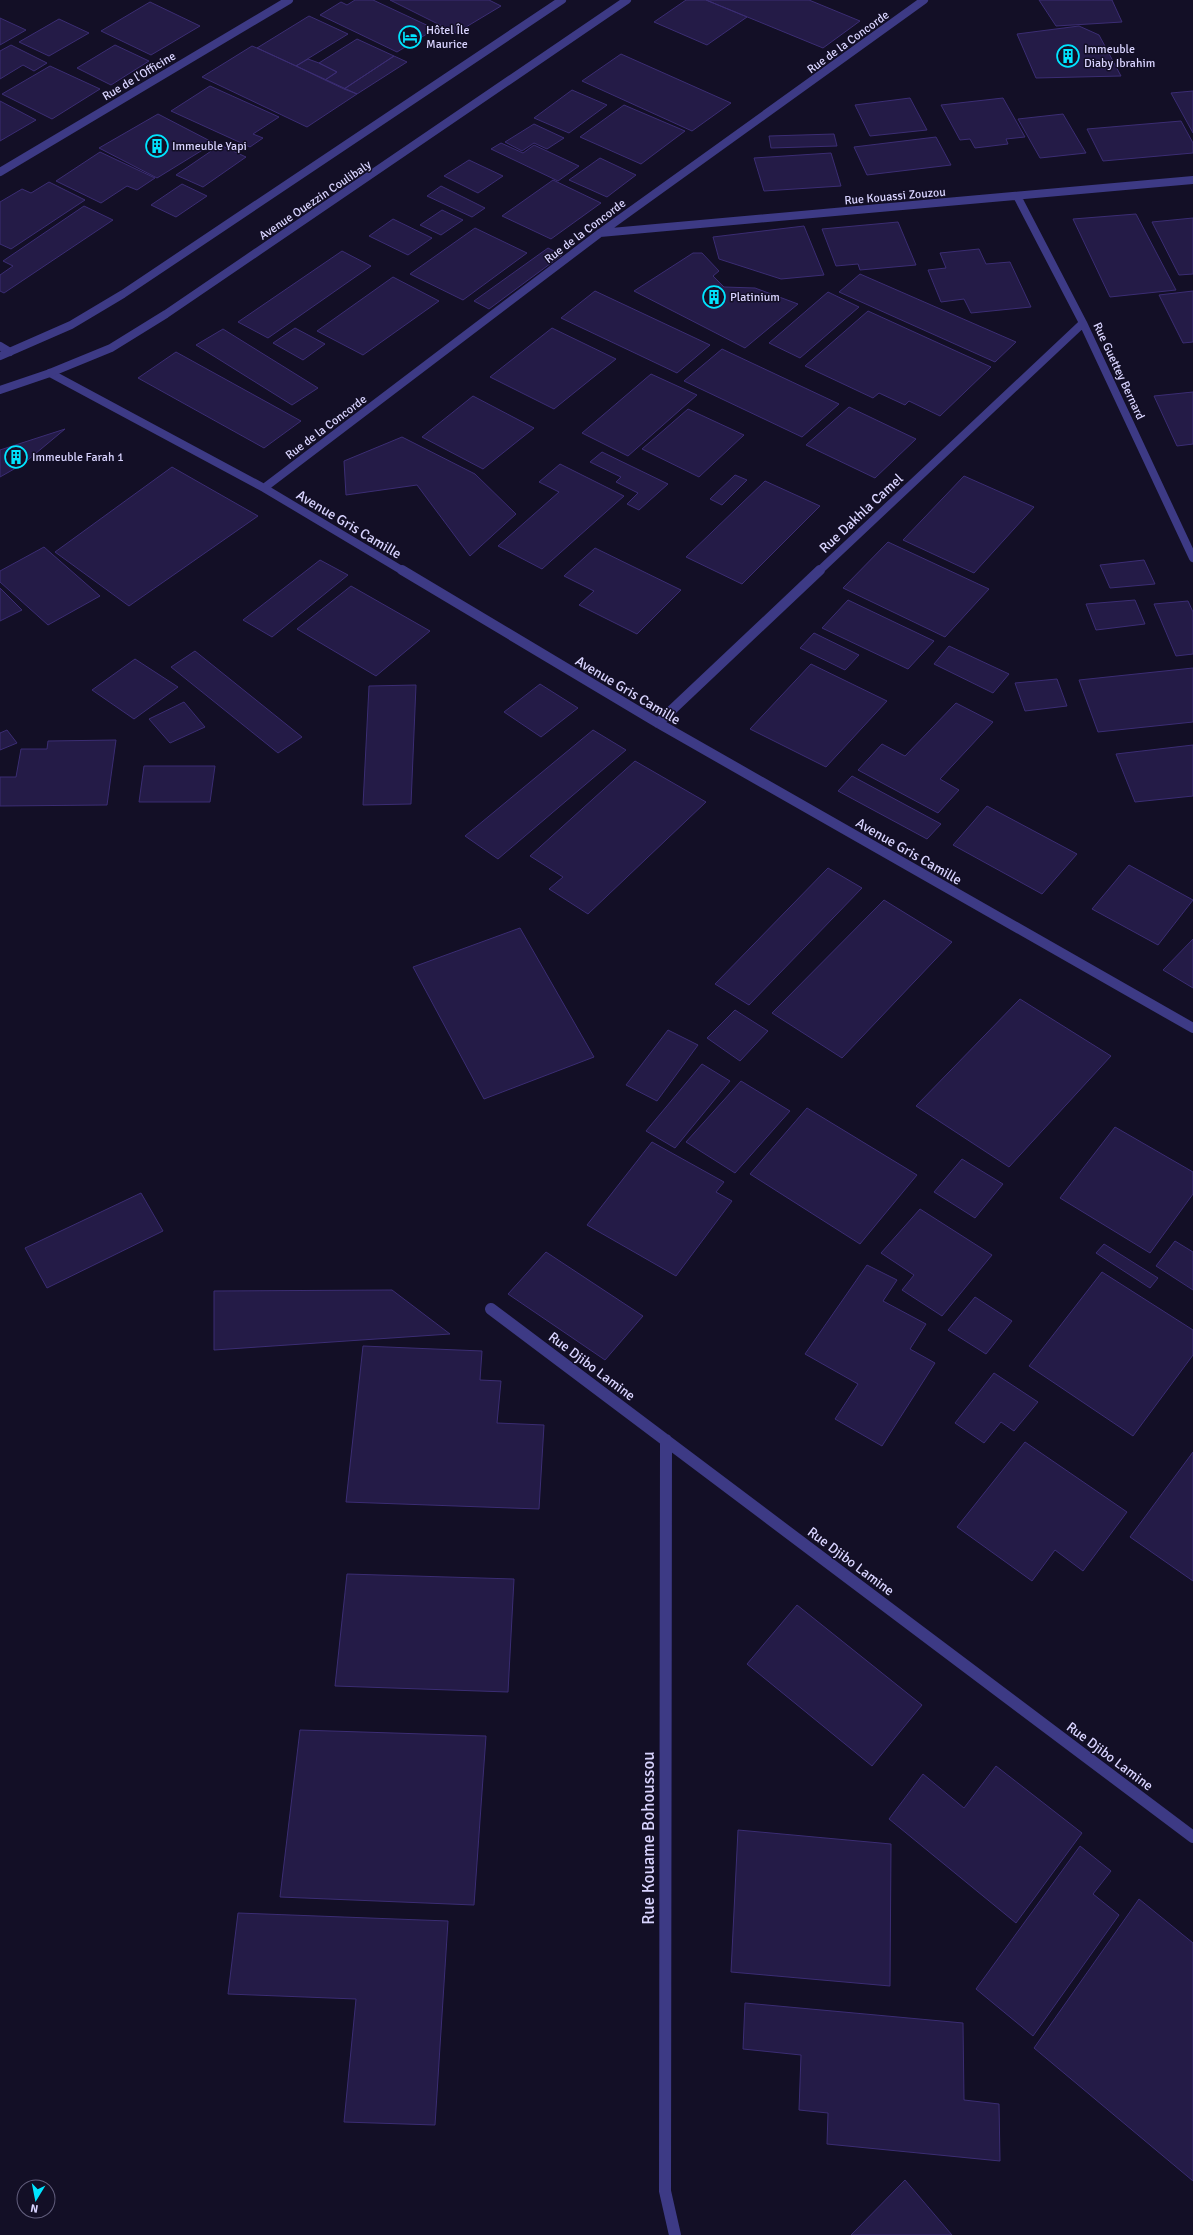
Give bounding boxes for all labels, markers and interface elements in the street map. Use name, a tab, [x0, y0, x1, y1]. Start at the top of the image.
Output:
street label: Rue de la Concorde	[804, 8, 892, 77]
place label: Hôtel Île Maurice	[426, 23, 469, 52]
hotel icon: Hôtel Île Maurice	[397, 24, 423, 50]
place label: Immeuble Diaby Ibrahim	[1084, 42, 1155, 71]
building icon: Immeuble Diaby Ibrahim	[1055, 43, 1081, 69]
street label: Rue de l'Officine	[100, 49, 179, 104]
building icon: Immeuble Yapi	[144, 133, 170, 159]
place label: Immeuble Yapi	[172, 139, 247, 154]
street label: Avenue Ouezzin Coulibaly	[256, 157, 374, 243]
street label: Rue Kouassi Zouzou	[844, 185, 946, 208]
street label: Rue de la Concorde	[542, 196, 629, 267]
building icon: Platinium	[701, 284, 727, 310]
place label: Platinium	[730, 290, 780, 305]
street label: Rue Guettey Bernard	[1089, 320, 1148, 422]
street label: Rue de la Concorde	[283, 392, 370, 463]
building icon: Immeuble Farah 1	[3, 444, 29, 470]
place label: Immeuble Farah 1	[32, 450, 124, 465]
street label: Rue Dakhla Camel	[816, 470, 907, 557]
street label: Avenue Gris Camille	[293, 486, 404, 563]
street label: Avenue Gris Camille	[572, 652, 683, 729]
street label: Avenue Gris Camille	[853, 814, 965, 889]
street label: Rue Djibo Lamine	[545, 1328, 638, 1405]
street label: Rue Djibo Lamine	[804, 1523, 897, 1600]
street label: Rue Djibo Lamine	[1063, 1718, 1156, 1795]
street label: Rue Kouame Bohoussou	[638, 1751, 659, 1925]
north arrow	[16, 2179, 56, 2219]
text: N	[29, 2201, 39, 2215]

